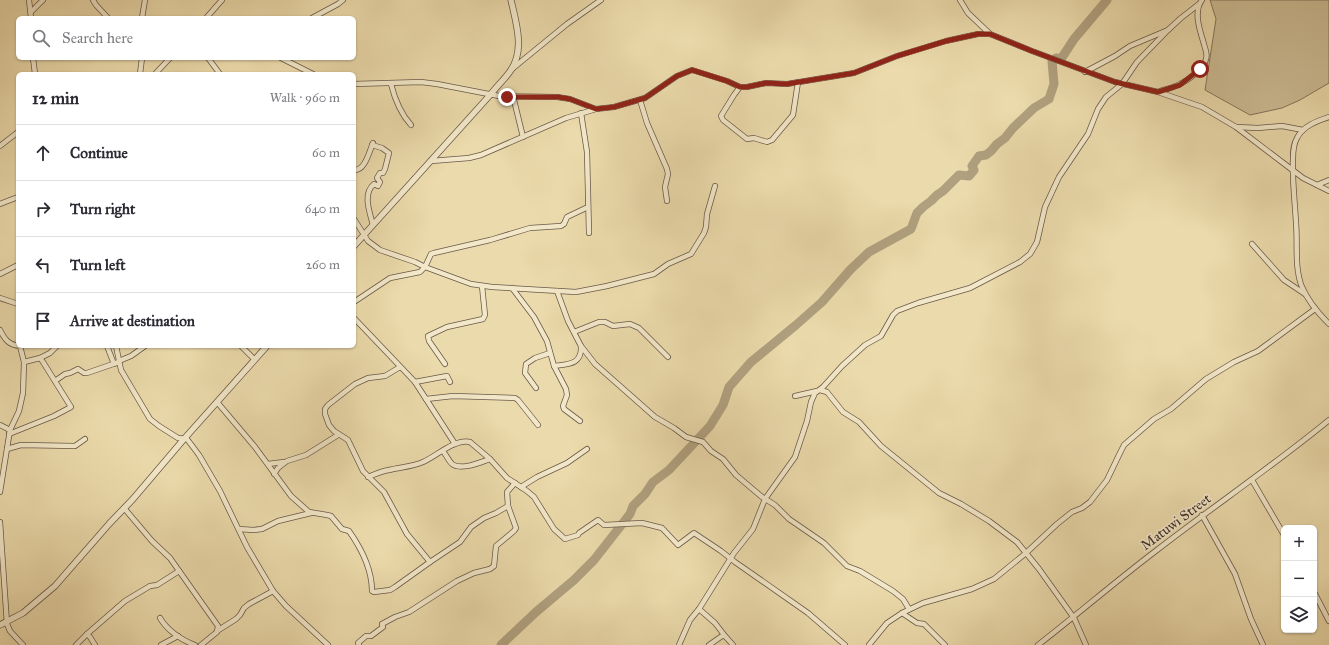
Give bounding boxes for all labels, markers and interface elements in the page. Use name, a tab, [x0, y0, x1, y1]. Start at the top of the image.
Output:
search box	[16, 16, 356, 60]
icon: search	[30, 27, 52, 49]
text: Search here	[62, 29, 133, 47]
route start	[1191, 60, 1209, 78]
text: 12 min	[32, 88, 79, 109]
route end	[498, 88, 516, 106]
text: Walk · 960 m	[270, 90, 340, 106]
icon: ahead	[32, 142, 54, 164]
text: Continue	[70, 144, 128, 162]
text: 60 m	[312, 145, 340, 161]
icon: right	[32, 198, 54, 220]
text: Turn right	[70, 200, 135, 218]
text: 640 m	[305, 201, 340, 217]
icon: left	[32, 254, 54, 276]
text: Turn left	[70, 256, 126, 274]
text: 260 m	[306, 257, 340, 273]
icon: arrive	[32, 310, 54, 332]
text: Arrive at destination	[70, 312, 195, 330]
street label: Matuwi Street	[1138, 490, 1214, 554]
map controls	[1281, 525, 1317, 633]
button: +	[1281, 525, 1317, 561]
button: −	[1281, 561, 1317, 597]
button: layers	[1281, 597, 1317, 633]

